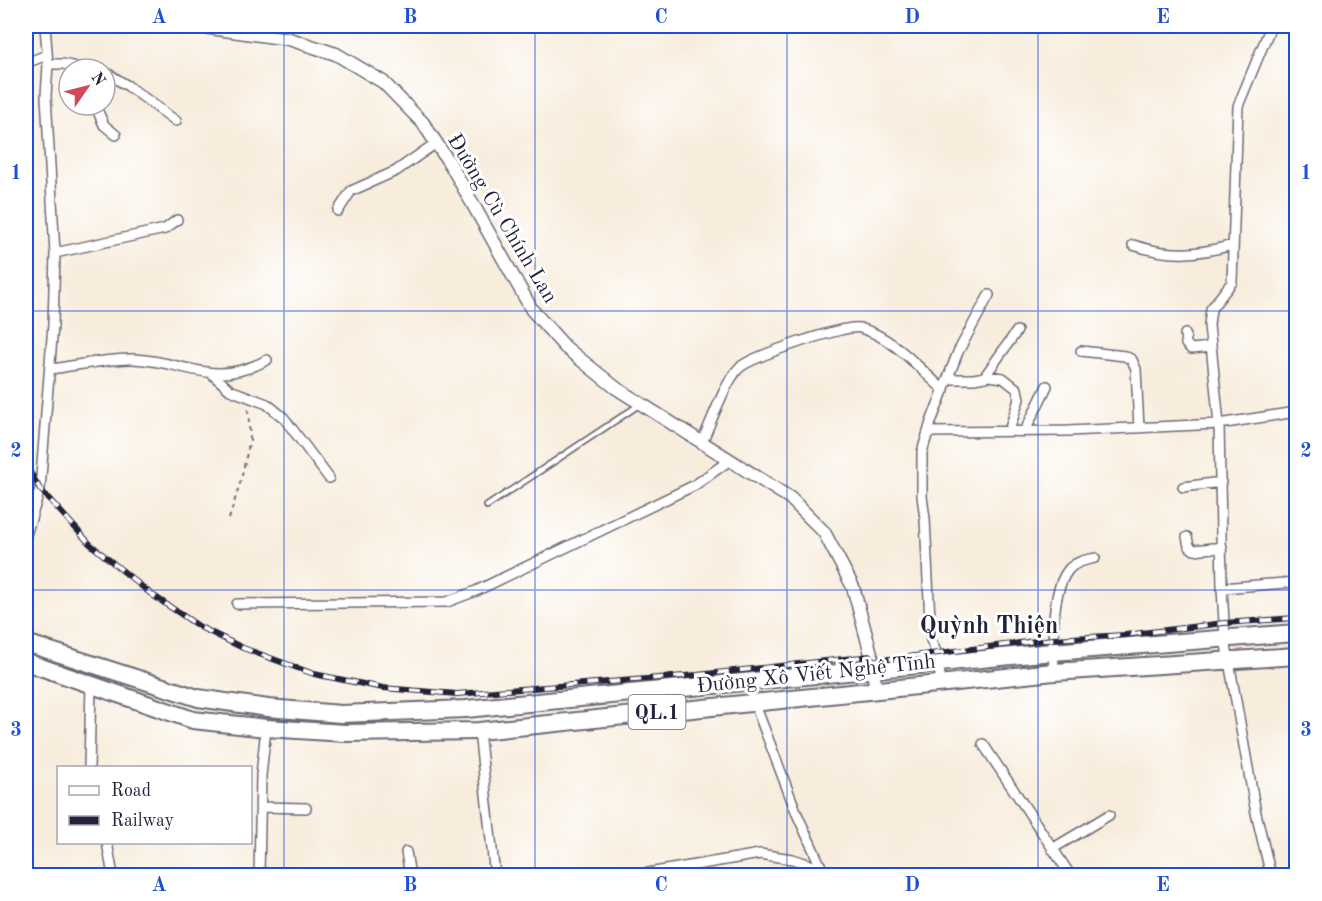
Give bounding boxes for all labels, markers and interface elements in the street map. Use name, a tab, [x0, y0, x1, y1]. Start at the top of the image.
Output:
text: A	[151, 8, 167, 28]
text: B	[403, 8, 417, 28]
text: C	[654, 8, 668, 28]
text: D	[904, 8, 920, 28]
text: E	[1156, 8, 1170, 28]
north arrow	[57, 57, 117, 117]
text: N	[88, 70, 108, 90]
street label: Đường Cù Chính Lan	[443, 131, 560, 307]
text: 1	[10, 164, 22, 184]
text: 1	[1300, 164, 1312, 184]
text: 2	[10, 442, 22, 462]
text: 2	[1300, 442, 1312, 462]
district label: Quỳnh Thiện	[920, 615, 1058, 639]
street label: Đường Xô Viết Nghệ Tĩnh	[696, 651, 937, 697]
road number: QL.1	[628, 695, 686, 729]
text: 3	[10, 721, 22, 741]
text: 3	[1300, 721, 1312, 741]
legend	[57, 766, 252, 844]
text: Road	[111, 782, 151, 800]
text: Railway	[111, 812, 174, 830]
text: A	[151, 876, 167, 896]
text: B	[403, 876, 417, 896]
text: C	[654, 876, 668, 896]
text: D	[904, 876, 920, 896]
text: E	[1156, 876, 1170, 896]

